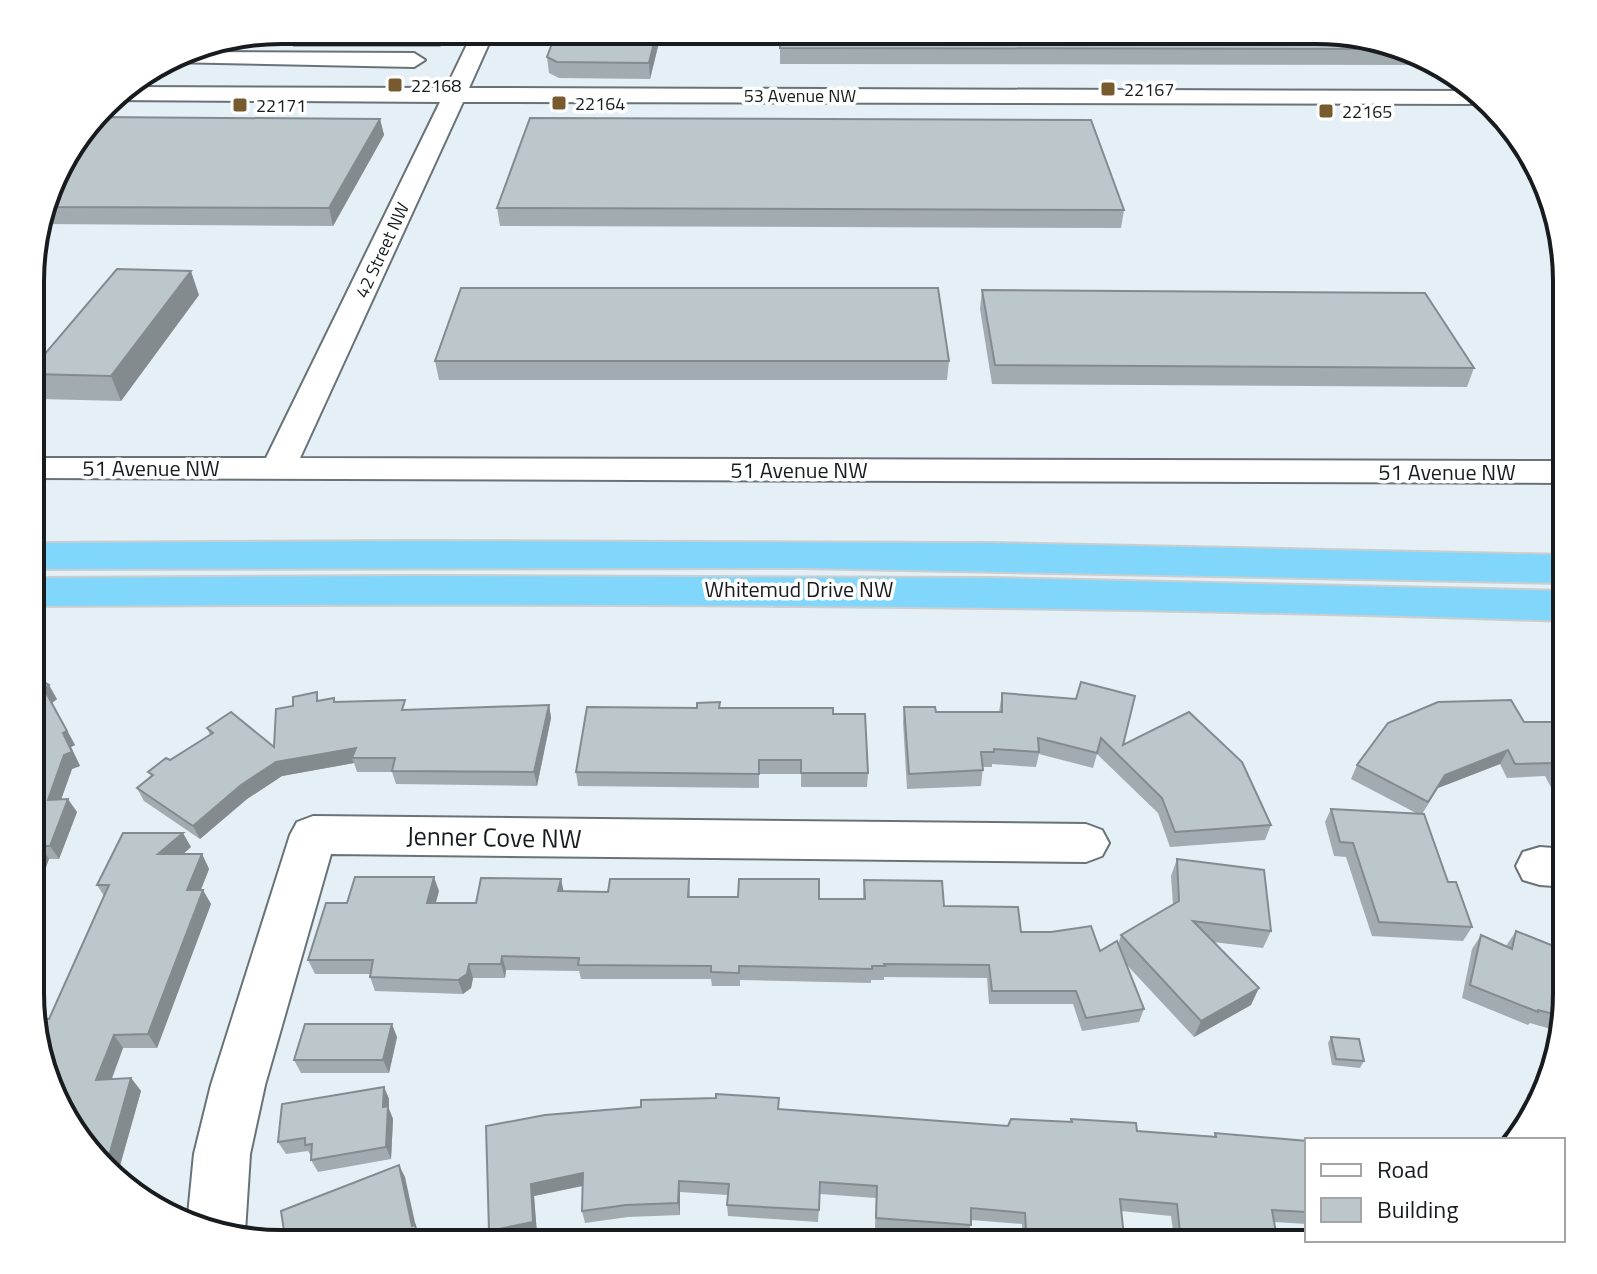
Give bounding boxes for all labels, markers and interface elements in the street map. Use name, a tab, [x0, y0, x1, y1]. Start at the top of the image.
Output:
place label: 22168	[411, 72, 461, 99]
marker: 22168	[386, 76, 404, 94]
place label: 22167	[1124, 76, 1174, 103]
marker: 22167	[1099, 80, 1117, 98]
street label: 53 Avenue NW	[744, 82, 856, 109]
place label: 22164	[575, 90, 625, 117]
place label: 22171	[256, 92, 306, 119]
marker: 22164	[550, 94, 568, 112]
marker: 22171	[231, 96, 249, 114]
place label: 22165	[1342, 98, 1392, 125]
marker: 22165	[1317, 102, 1335, 120]
street label: 42 Street NW	[348, 198, 416, 302]
street label: 51 Avenue NW	[82, 451, 220, 485]
street label: 51 Avenue NW	[730, 453, 868, 487]
street label: 51 Avenue NW	[1378, 455, 1516, 489]
street label: Whitemud Drive NW	[705, 572, 893, 606]
street label: Jenner Cove NW	[406, 816, 582, 858]
legend	[1305, 1138, 1565, 1242]
text: Road	[1377, 1151, 1429, 1187]
text: Building	[1377, 1191, 1459, 1227]

